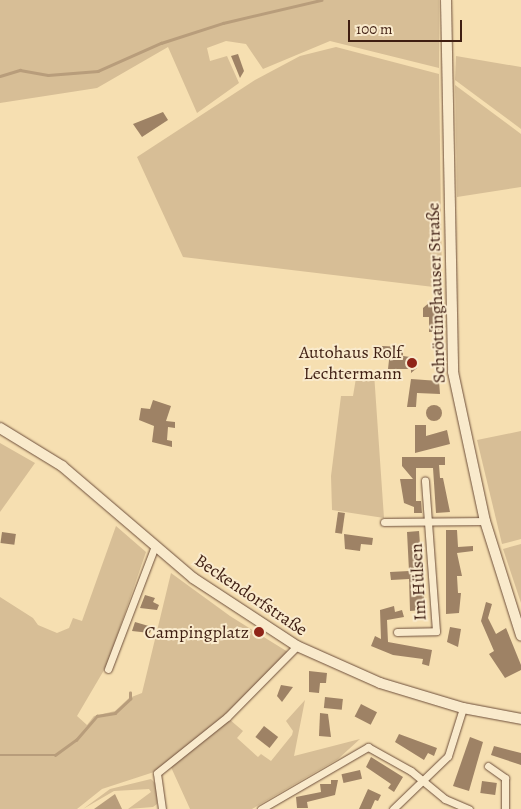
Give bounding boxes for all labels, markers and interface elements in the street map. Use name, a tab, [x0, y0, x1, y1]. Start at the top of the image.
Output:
scale bar	[351, 10, 465, 42]
text: 100 m	[356, 19, 393, 39]
street label: Schröttinghauser Straße	[422, 202, 450, 384]
place label: Autohaus Rolf Lechtermann	[299, 342, 402, 384]
marker: Autohaus Rolf Lechtermann	[406, 357, 418, 369]
street label: Im Hülsen	[405, 543, 431, 621]
street label: Beckendorfstraße	[191, 549, 311, 641]
place label: Campingplatz	[144, 621, 249, 643]
marker: Campingplatz	[253, 626, 265, 638]

